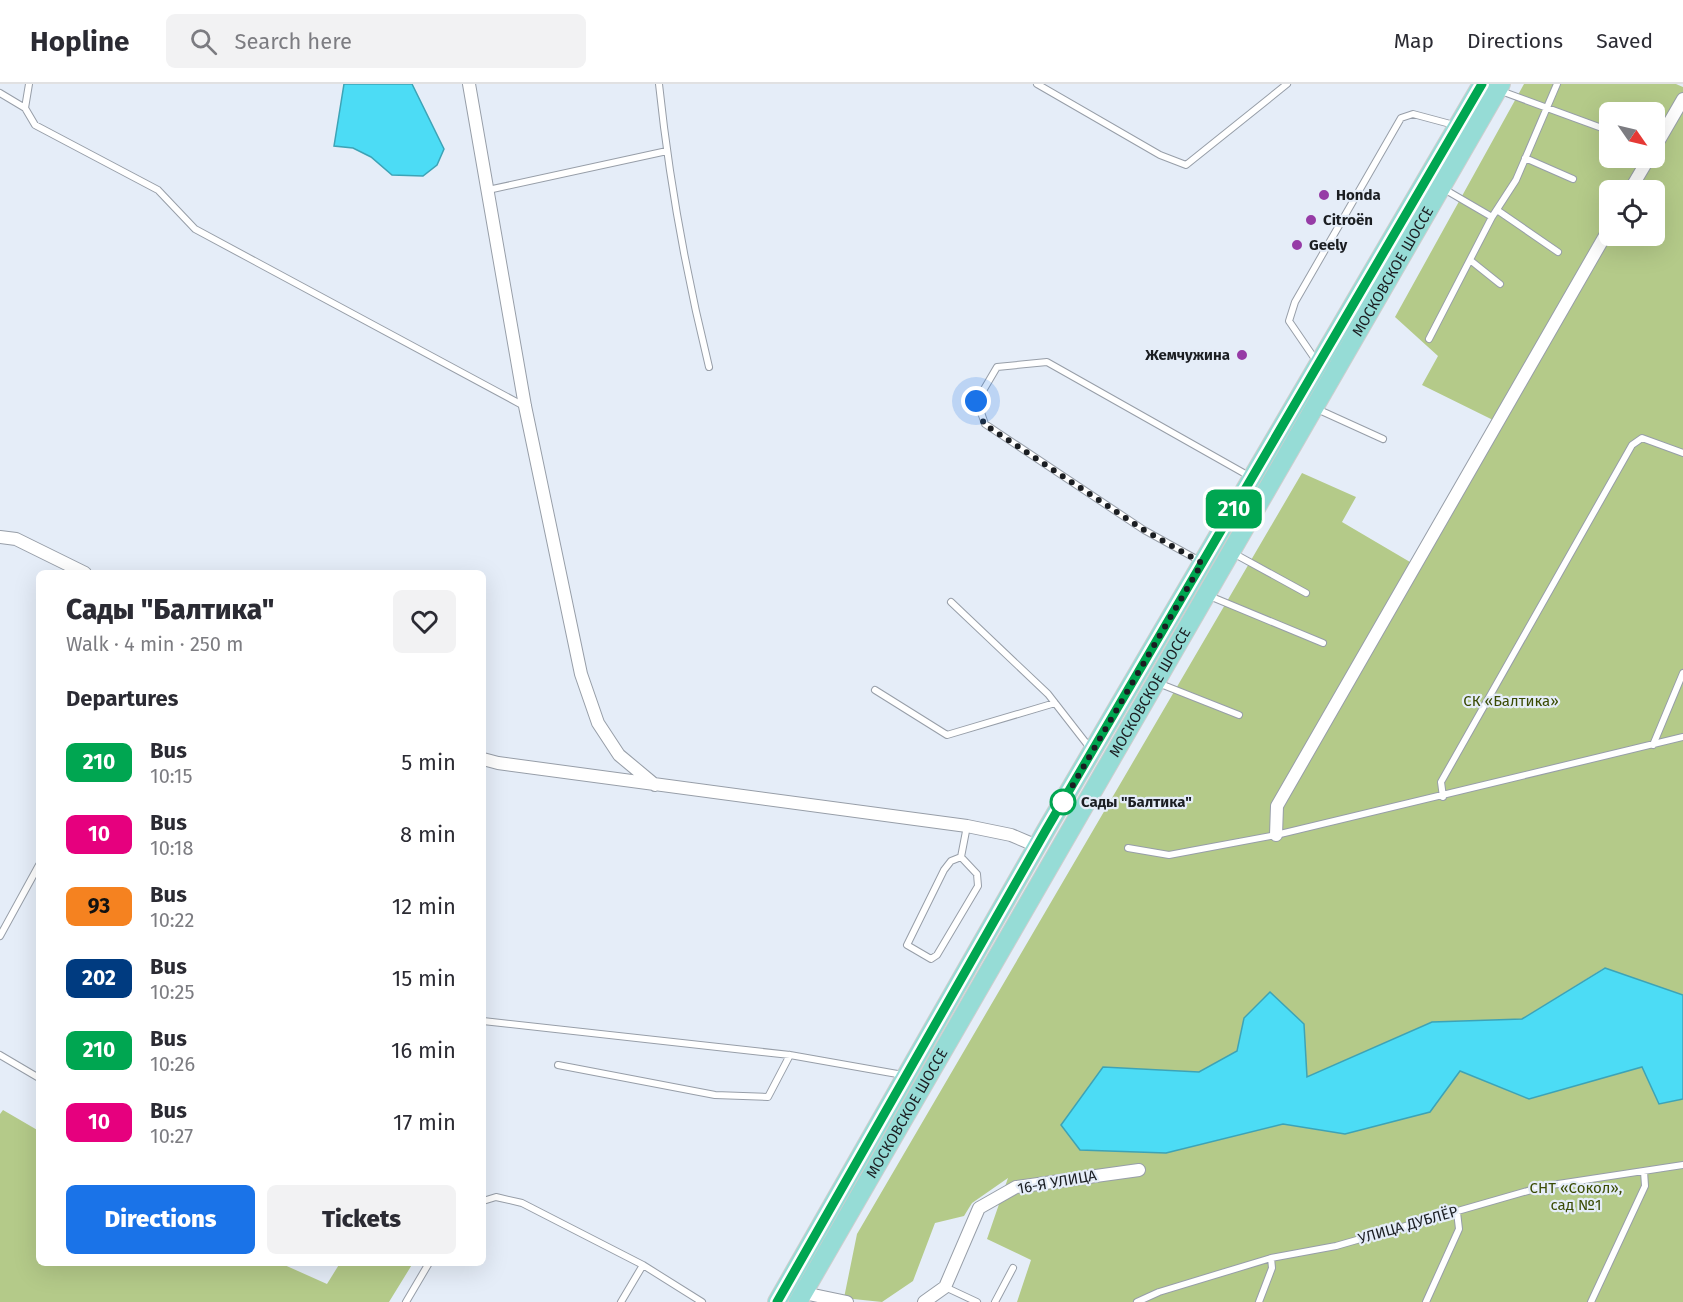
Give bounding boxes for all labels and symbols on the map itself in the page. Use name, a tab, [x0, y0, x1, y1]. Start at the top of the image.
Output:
north arrow	[1599, 102, 1665, 168]
place label: Honda	[1336, 186, 1381, 204]
marker: Honda	[1317, 188, 1331, 202]
street label: МОСКОВСКОЕ ШОССЕ	[1348, 203, 1437, 339]
place label: Citroën	[1323, 211, 1373, 229]
marker: Citroën	[1304, 213, 1318, 227]
place label: Geely	[1309, 236, 1348, 254]
marker: Geely	[1290, 238, 1304, 252]
place label: Жемчужина	[1144, 346, 1230, 364]
marker: Жемчужина	[1235, 348, 1249, 362]
your location	[961, 386, 991, 416]
line badge: 210	[1200, 490, 1268, 528]
street label: МОСКОВСКОЕ ШОССЕ	[1105, 624, 1194, 760]
park label: СК «Балтика»	[1463, 692, 1559, 710]
marker: Сады "Балтика"	[1050, 789, 1076, 815]
place label: Сады "Балтика"	[1081, 793, 1192, 811]
street label: МОСКОВСКОЕ ШОССЕ	[862, 1045, 951, 1181]
street label: 16-Я УЛИЦА	[1016, 1166, 1098, 1198]
park label: СНТ «Сокол», сад №1	[1530, 1179, 1622, 1214]
street label: УЛИЦА ДУБЛЁР	[1356, 1202, 1460, 1248]

